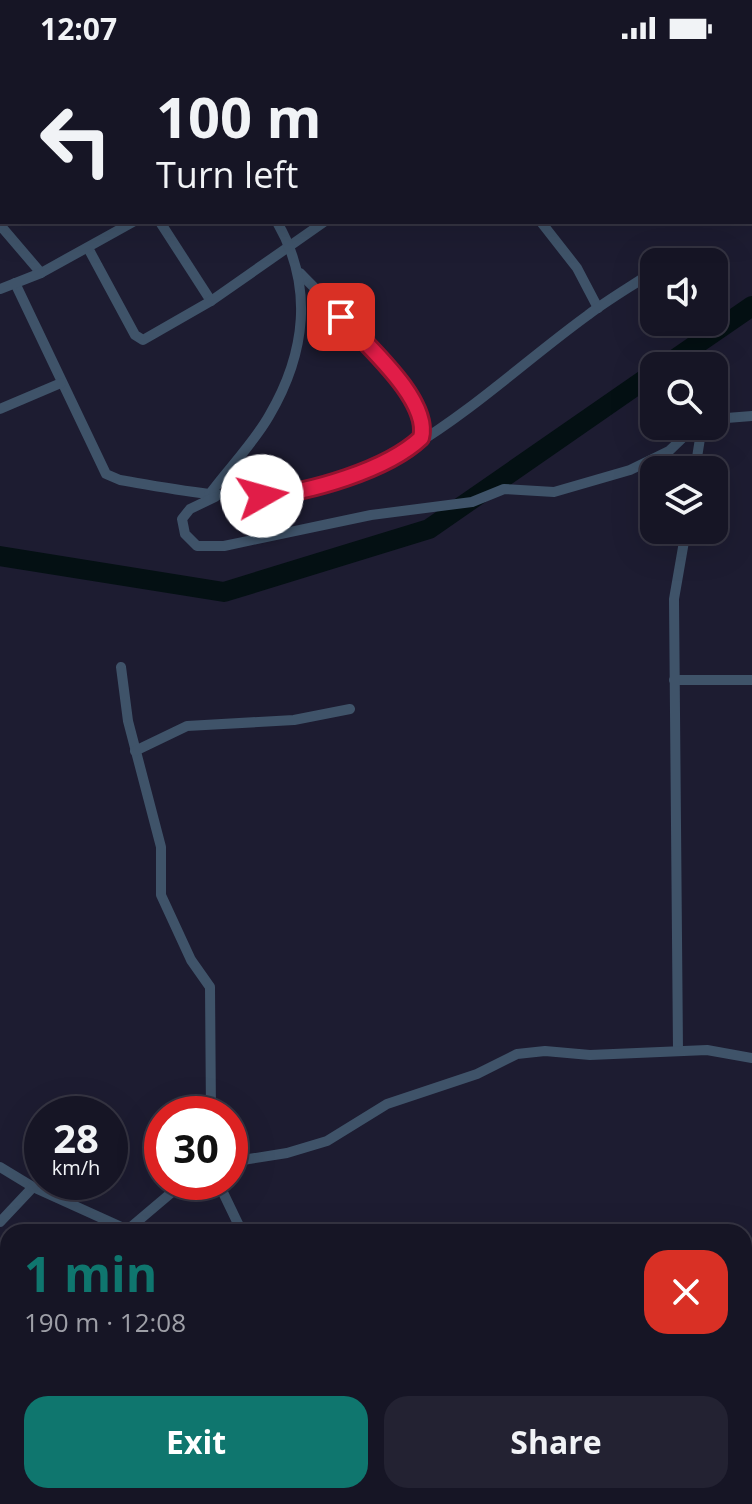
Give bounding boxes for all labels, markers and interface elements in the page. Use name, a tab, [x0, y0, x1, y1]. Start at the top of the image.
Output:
text: 12:07	[40, 8, 117, 49]
text: 100 m	[156, 78, 322, 154]
icon: left	[24, 88, 128, 192]
text: Turn left	[156, 150, 298, 199]
map controls	[640, 248, 728, 544]
button: sound	[640, 248, 728, 336]
pin	[307, 283, 375, 351]
icon: arrive	[319, 295, 363, 339]
button: search	[640, 352, 728, 440]
position arrow	[220, 454, 304, 538]
button: layers	[640, 456, 728, 544]
speed limit sign: 30	[144, 1096, 248, 1200]
text: 28	[53, 1110, 99, 1165]
text: km/h	[52, 1154, 100, 1181]
text: 1 min	[24, 1241, 157, 1306]
button: close	[644, 1250, 728, 1334]
text: 190 m · 12:08	[24, 1304, 186, 1340]
button: Exit	[24, 1396, 368, 1488]
button: Share	[384, 1396, 728, 1488]

